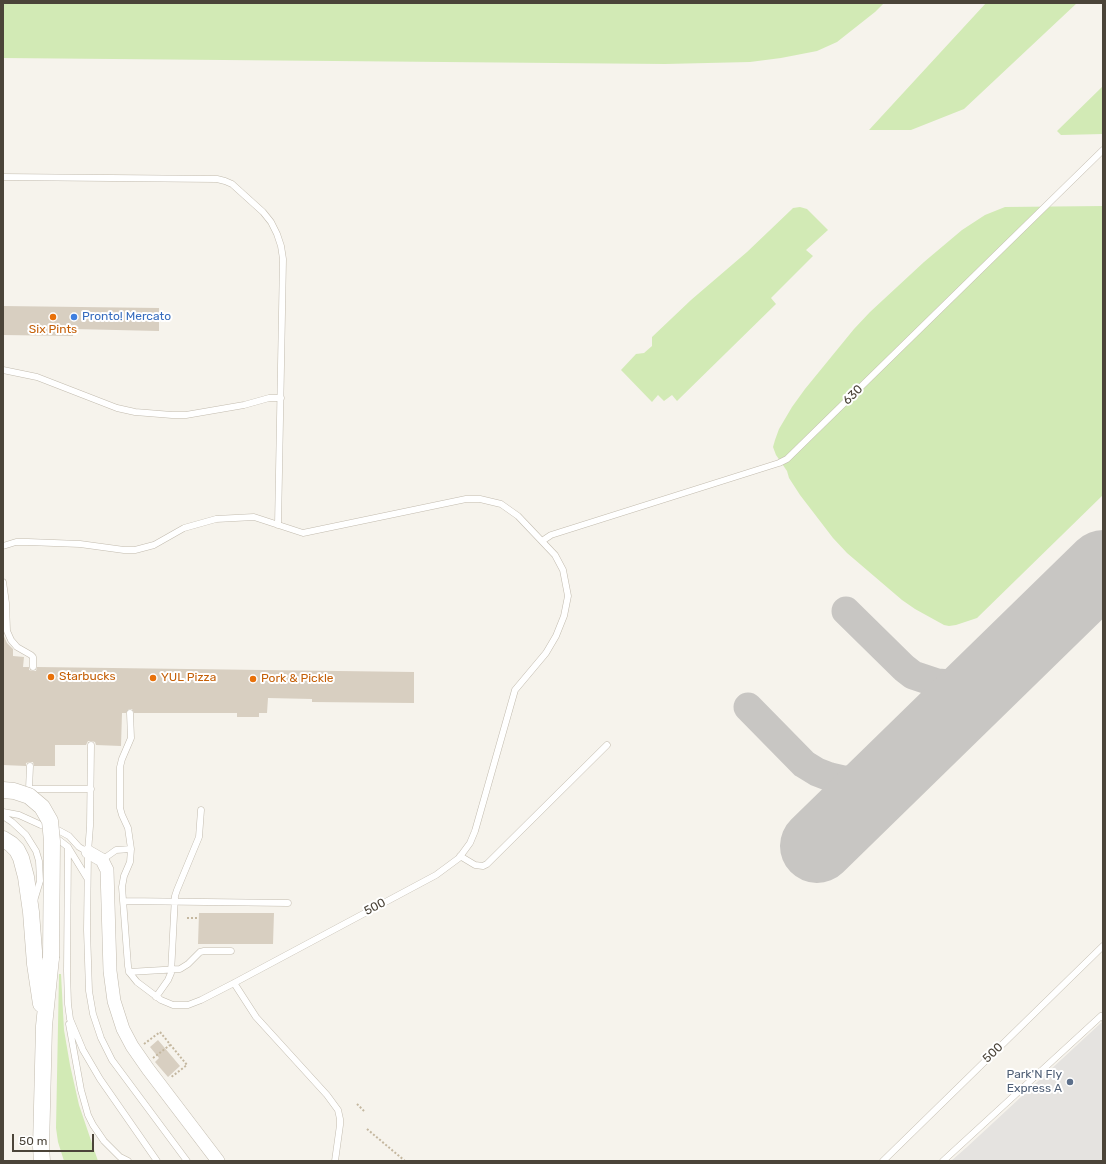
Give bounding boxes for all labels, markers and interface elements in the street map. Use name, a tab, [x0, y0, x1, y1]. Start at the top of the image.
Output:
place label: Pronto! Mercato	[82, 310, 171, 324]
marker: Six Pints	[48, 312, 58, 322]
marker: Pronto! Mercato	[69, 312, 79, 322]
place label: Six Pints	[29, 323, 77, 337]
street label: 630	[840, 382, 866, 408]
place label: Starbucks	[59, 670, 116, 684]
place label: YUL Pizza	[161, 671, 216, 685]
marker: Starbucks	[46, 672, 56, 682]
place label: Pork & Pickle	[261, 672, 334, 686]
marker: YUL Pizza	[148, 673, 158, 683]
marker: Pork & Pickle	[248, 674, 258, 684]
street label: 500	[362, 895, 388, 919]
street label: 500	[980, 1040, 1006, 1066]
place label: Park'N Fly Express A	[1007, 1068, 1062, 1096]
marker: Park'N Fly Express A	[1065, 1077, 1075, 1087]
scale bar	[14, 1126, 96, 1152]
text: 50 m	[19, 1134, 47, 1148]

